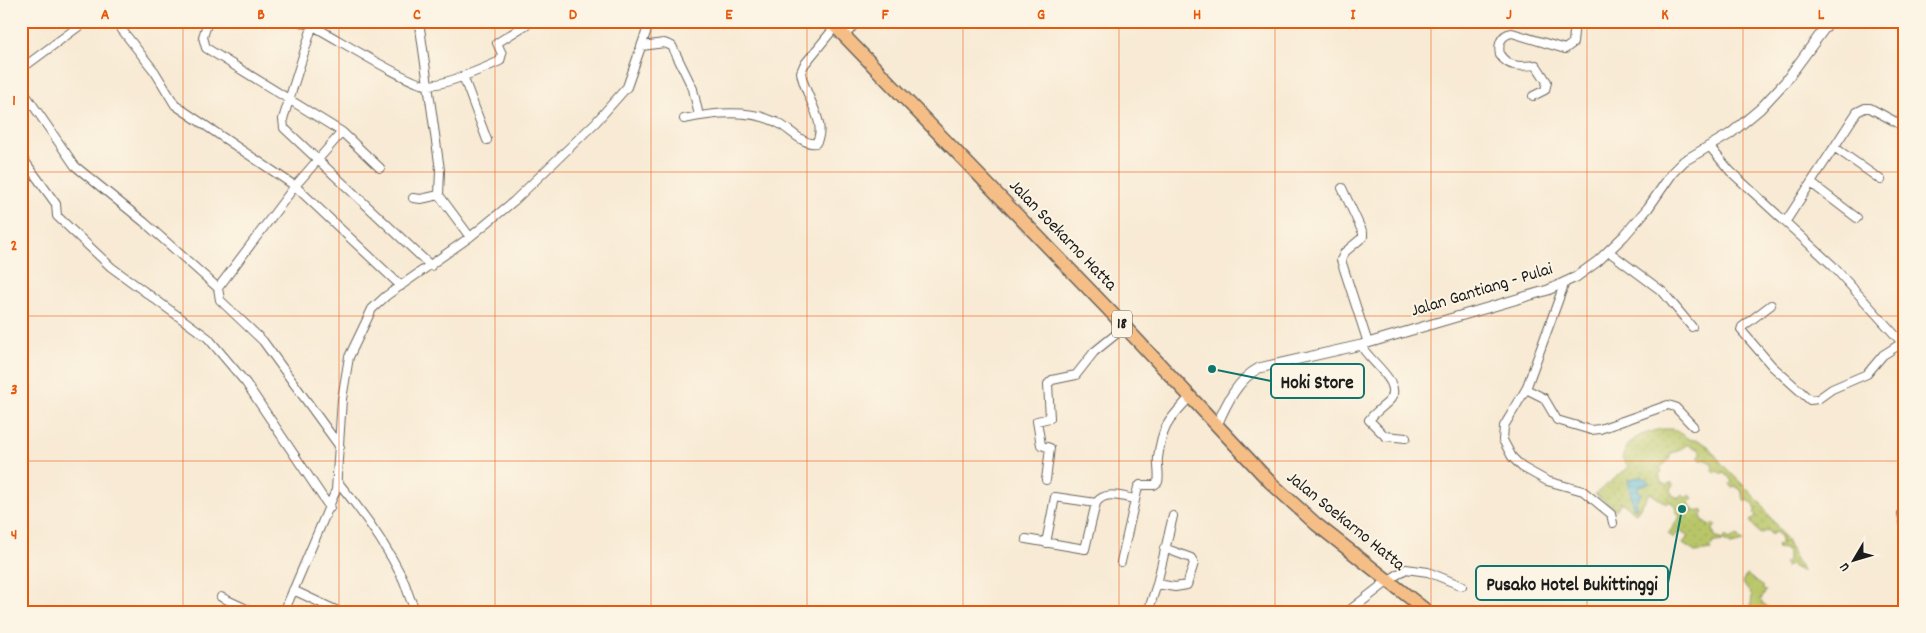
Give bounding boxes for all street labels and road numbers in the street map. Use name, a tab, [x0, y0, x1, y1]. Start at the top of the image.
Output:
street label: Jalan Soekarno Hatta	[1002, 175, 1122, 298]
street label: Jalan Gantiang - Pulai	[1408, 258, 1556, 324]
road number: 18	[1112, 310, 1132, 338]
street label: Jalan Soekarno Hatta	[1280, 466, 1410, 578]

